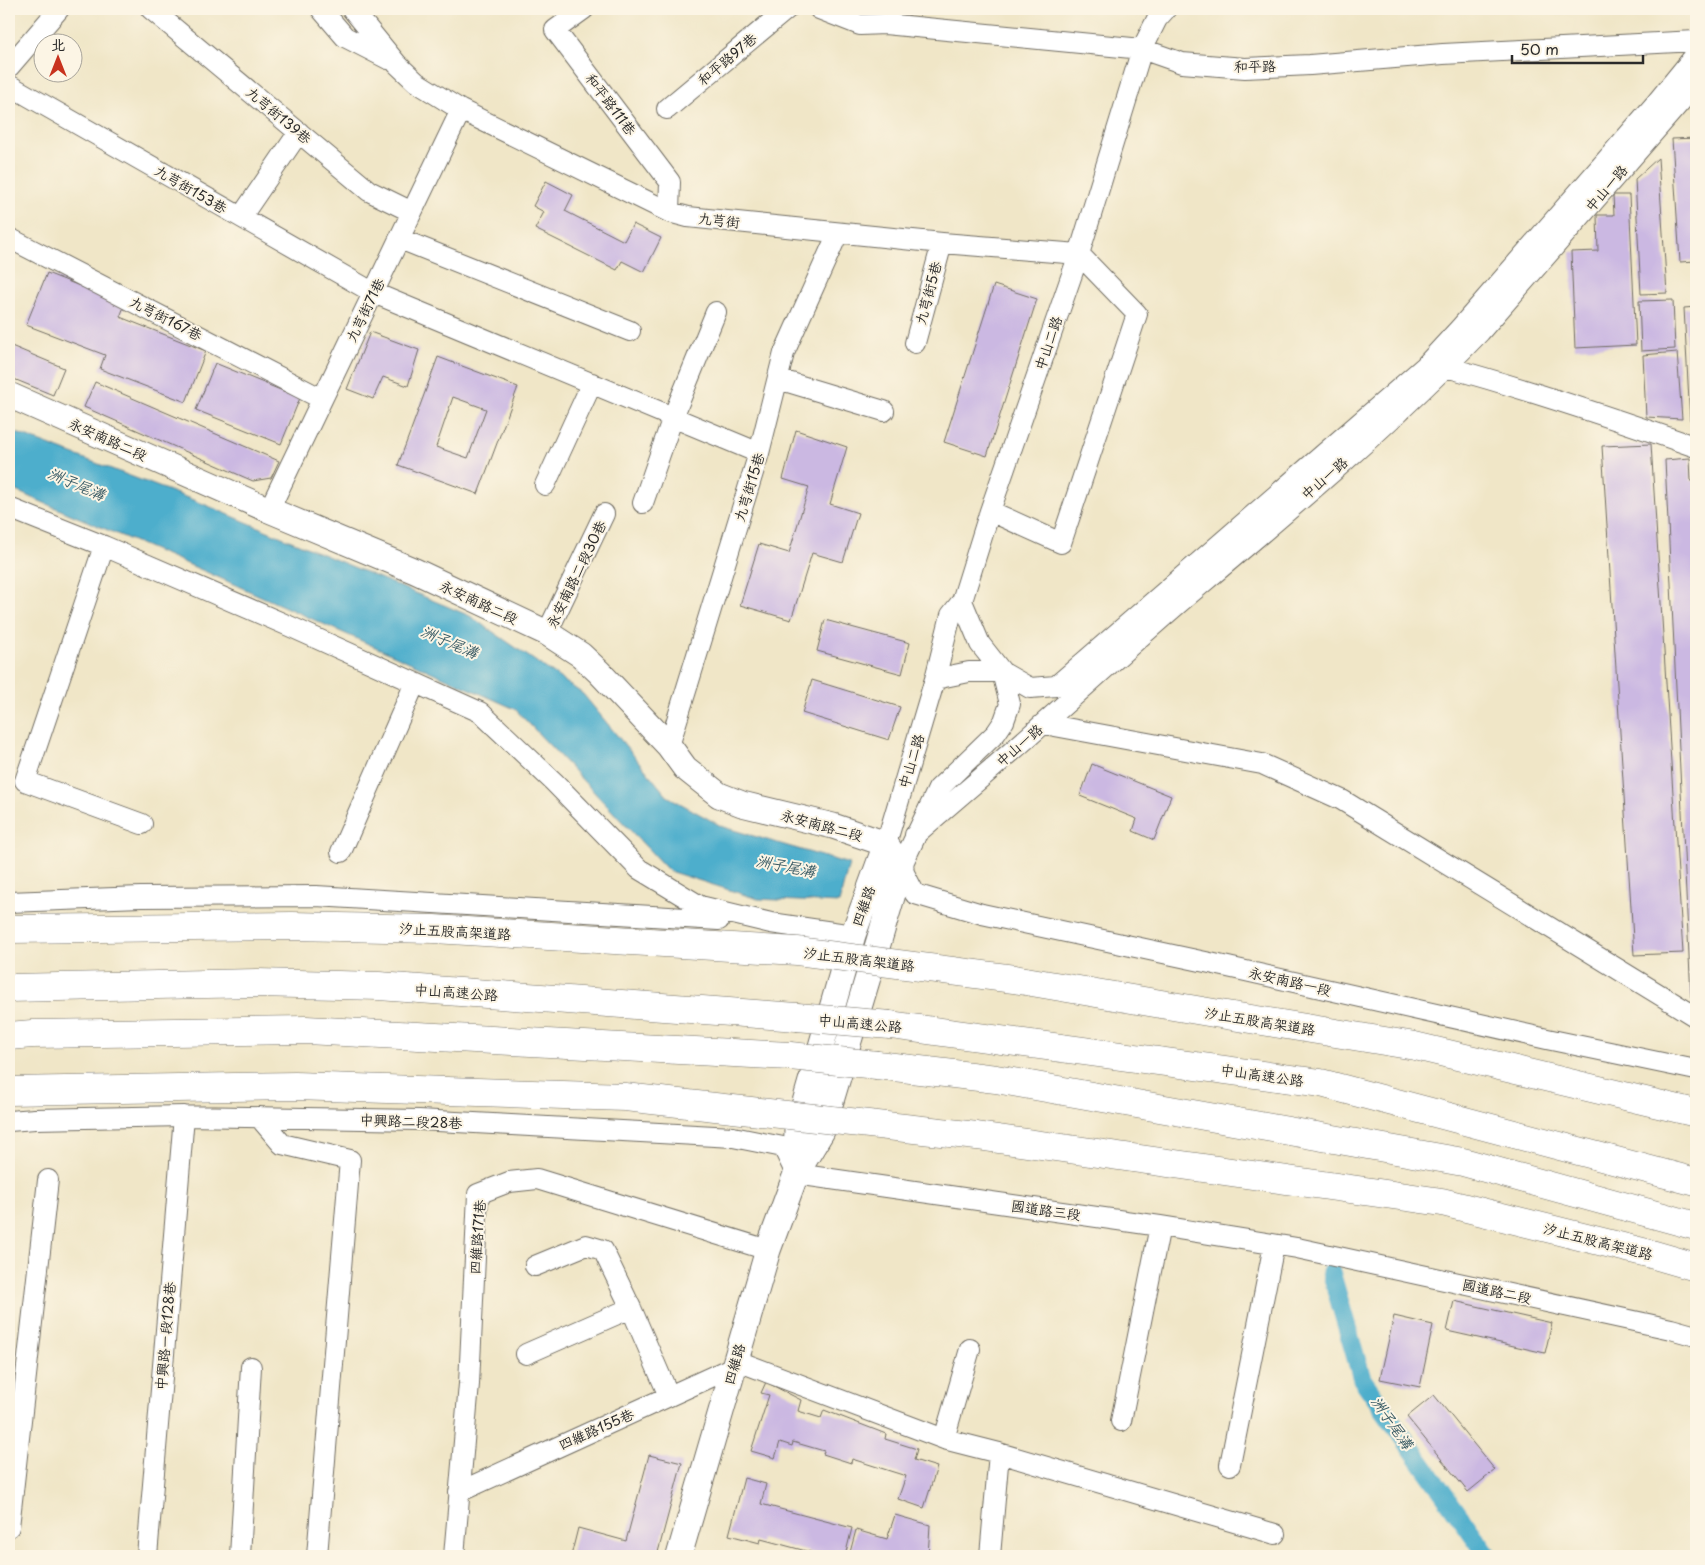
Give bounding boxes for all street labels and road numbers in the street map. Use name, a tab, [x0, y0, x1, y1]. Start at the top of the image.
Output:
street label: 和平路97巷	[693, 27, 762, 90]
street label: 和平路	[1234, 55, 1276, 77]
street label: 和平路111巷	[581, 69, 642, 140]
street label: 九芎街139巷	[242, 81, 317, 149]
street label: 九芎街153巷	[151, 160, 232, 219]
street label: 中山一路	[1580, 160, 1632, 216]
street label: 九芎街	[697, 207, 741, 233]
street label: 九芎街5巷	[909, 258, 947, 327]
street label: 九芎街71巷	[340, 273, 390, 346]
street label: 九芎街167巷	[126, 291, 207, 346]
street label: 中山二路	[1029, 313, 1067, 373]
street label: 永安南路二段	[65, 412, 151, 466]
street label: 九芎街15巷	[729, 449, 770, 524]
street label: 中山一路	[1296, 452, 1352, 504]
street label: 永安南路二段30巷	[541, 516, 612, 631]
street label: 永安南路二段	[436, 575, 522, 629]
street label: 中山一路	[991, 719, 1047, 771]
street label: 中山二路	[893, 731, 929, 791]
street label: 永安南路二段	[779, 804, 865, 846]
street label: 四維路	[846, 883, 880, 929]
street label: 汐止五股高架道路	[399, 918, 511, 944]
street label: 汐止五股高架道路	[802, 942, 916, 976]
street label: 永安南路一段	[1247, 961, 1333, 1001]
street label: 中山高速公路	[413, 979, 499, 1005]
street label: 汐止五股高架道路	[1203, 1002, 1317, 1040]
street label: 中山高速公路	[817, 1009, 903, 1037]
street label: 中山高速公路	[1219, 1059, 1305, 1091]
street label: 中興路二段28巷	[359, 1109, 464, 1133]
street label: 國道路三段	[1010, 1195, 1082, 1225]
street label: 四維路171巷	[464, 1198, 490, 1275]
street label: 汐止五股高架道路	[1541, 1217, 1655, 1265]
street label: 國道路二段	[1461, 1273, 1533, 1309]
street label: 中興路ㄧ段128巷	[150, 1280, 180, 1391]
street label: 四維路	[718, 1341, 750, 1387]
street label: 四維路155巷	[555, 1403, 638, 1455]

